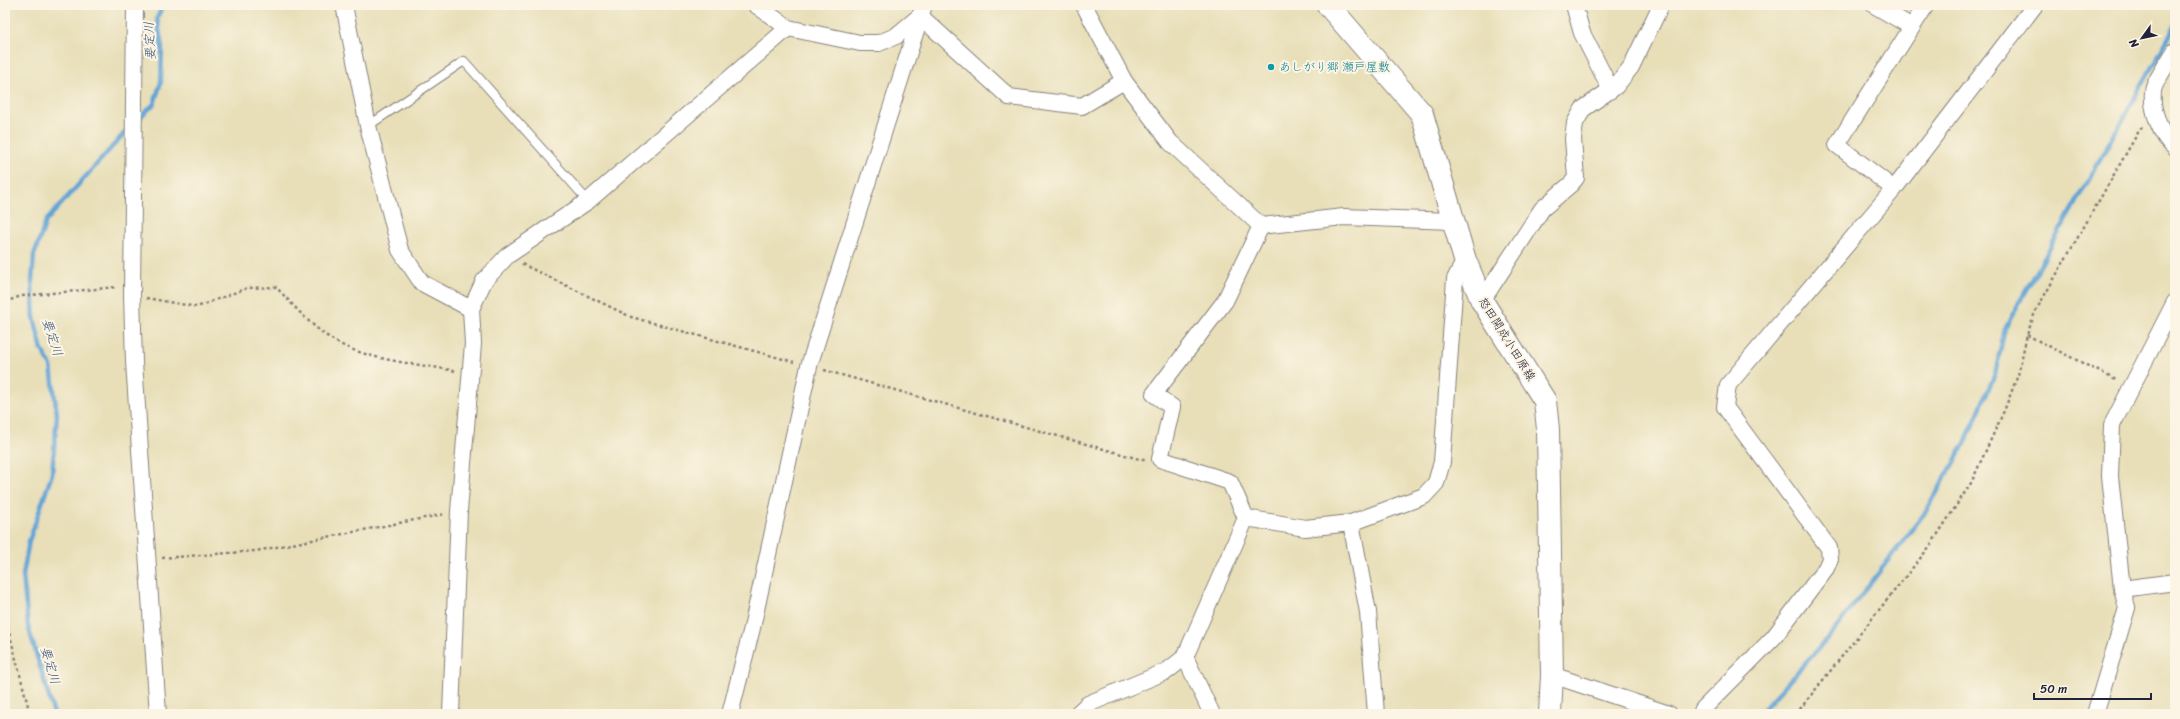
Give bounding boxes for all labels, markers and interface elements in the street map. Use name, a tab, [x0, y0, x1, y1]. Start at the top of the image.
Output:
north arrow	[2122, 18, 2162, 58]
water label: 要定川	[137, 21, 162, 61]
text: N	[2124, 34, 2145, 52]
place label: あしがり郷 瀬戸屋敷	[1279, 56, 1390, 78]
marker: あしがり郷 瀬戸屋敷	[1266, 62, 1276, 72]
street label: 怒田開成小田原線	[1472, 292, 1542, 386]
water label: 要定川	[36, 315, 69, 359]
water label: 要定川	[34, 643, 67, 687]
scale bar	[2034, 675, 2151, 701]
text: 50 m	[2040, 678, 2067, 700]

